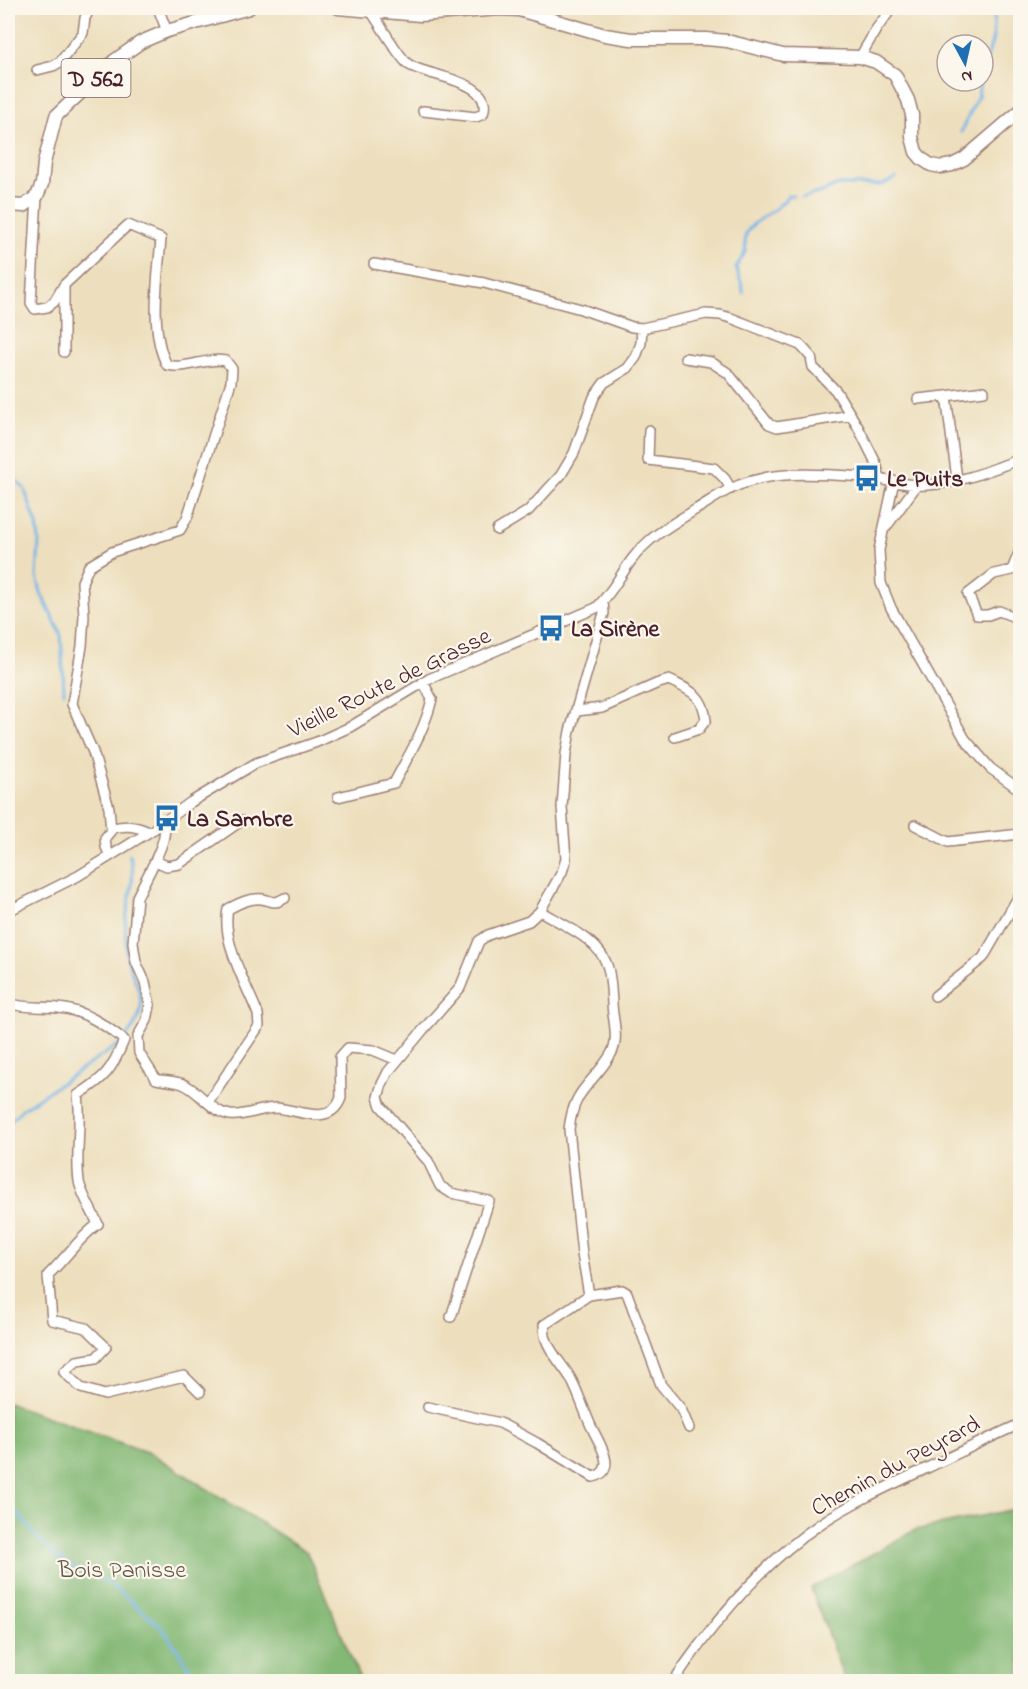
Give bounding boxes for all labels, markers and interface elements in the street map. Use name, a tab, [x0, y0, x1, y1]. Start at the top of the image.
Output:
north arrow	[935, 33, 995, 93]
road number: D 562	[62, 59, 130, 97]
text: N	[960, 63, 974, 89]
bus stop icon: Le Puits	[852, 463, 882, 493]
place label: Le Puits	[887, 463, 963, 498]
bus stop icon: La Sirène	[536, 613, 566, 643]
place label: La Sirène	[571, 613, 661, 648]
street label: Vieille Route de Grasse	[282, 620, 498, 749]
bus stop icon: La Sambre	[152, 803, 182, 833]
place label: La Sambre	[187, 803, 294, 838]
street label: Chemin du Peyrard	[805, 1408, 988, 1527]
park label: Bois Panisse	[57, 1554, 186, 1589]

